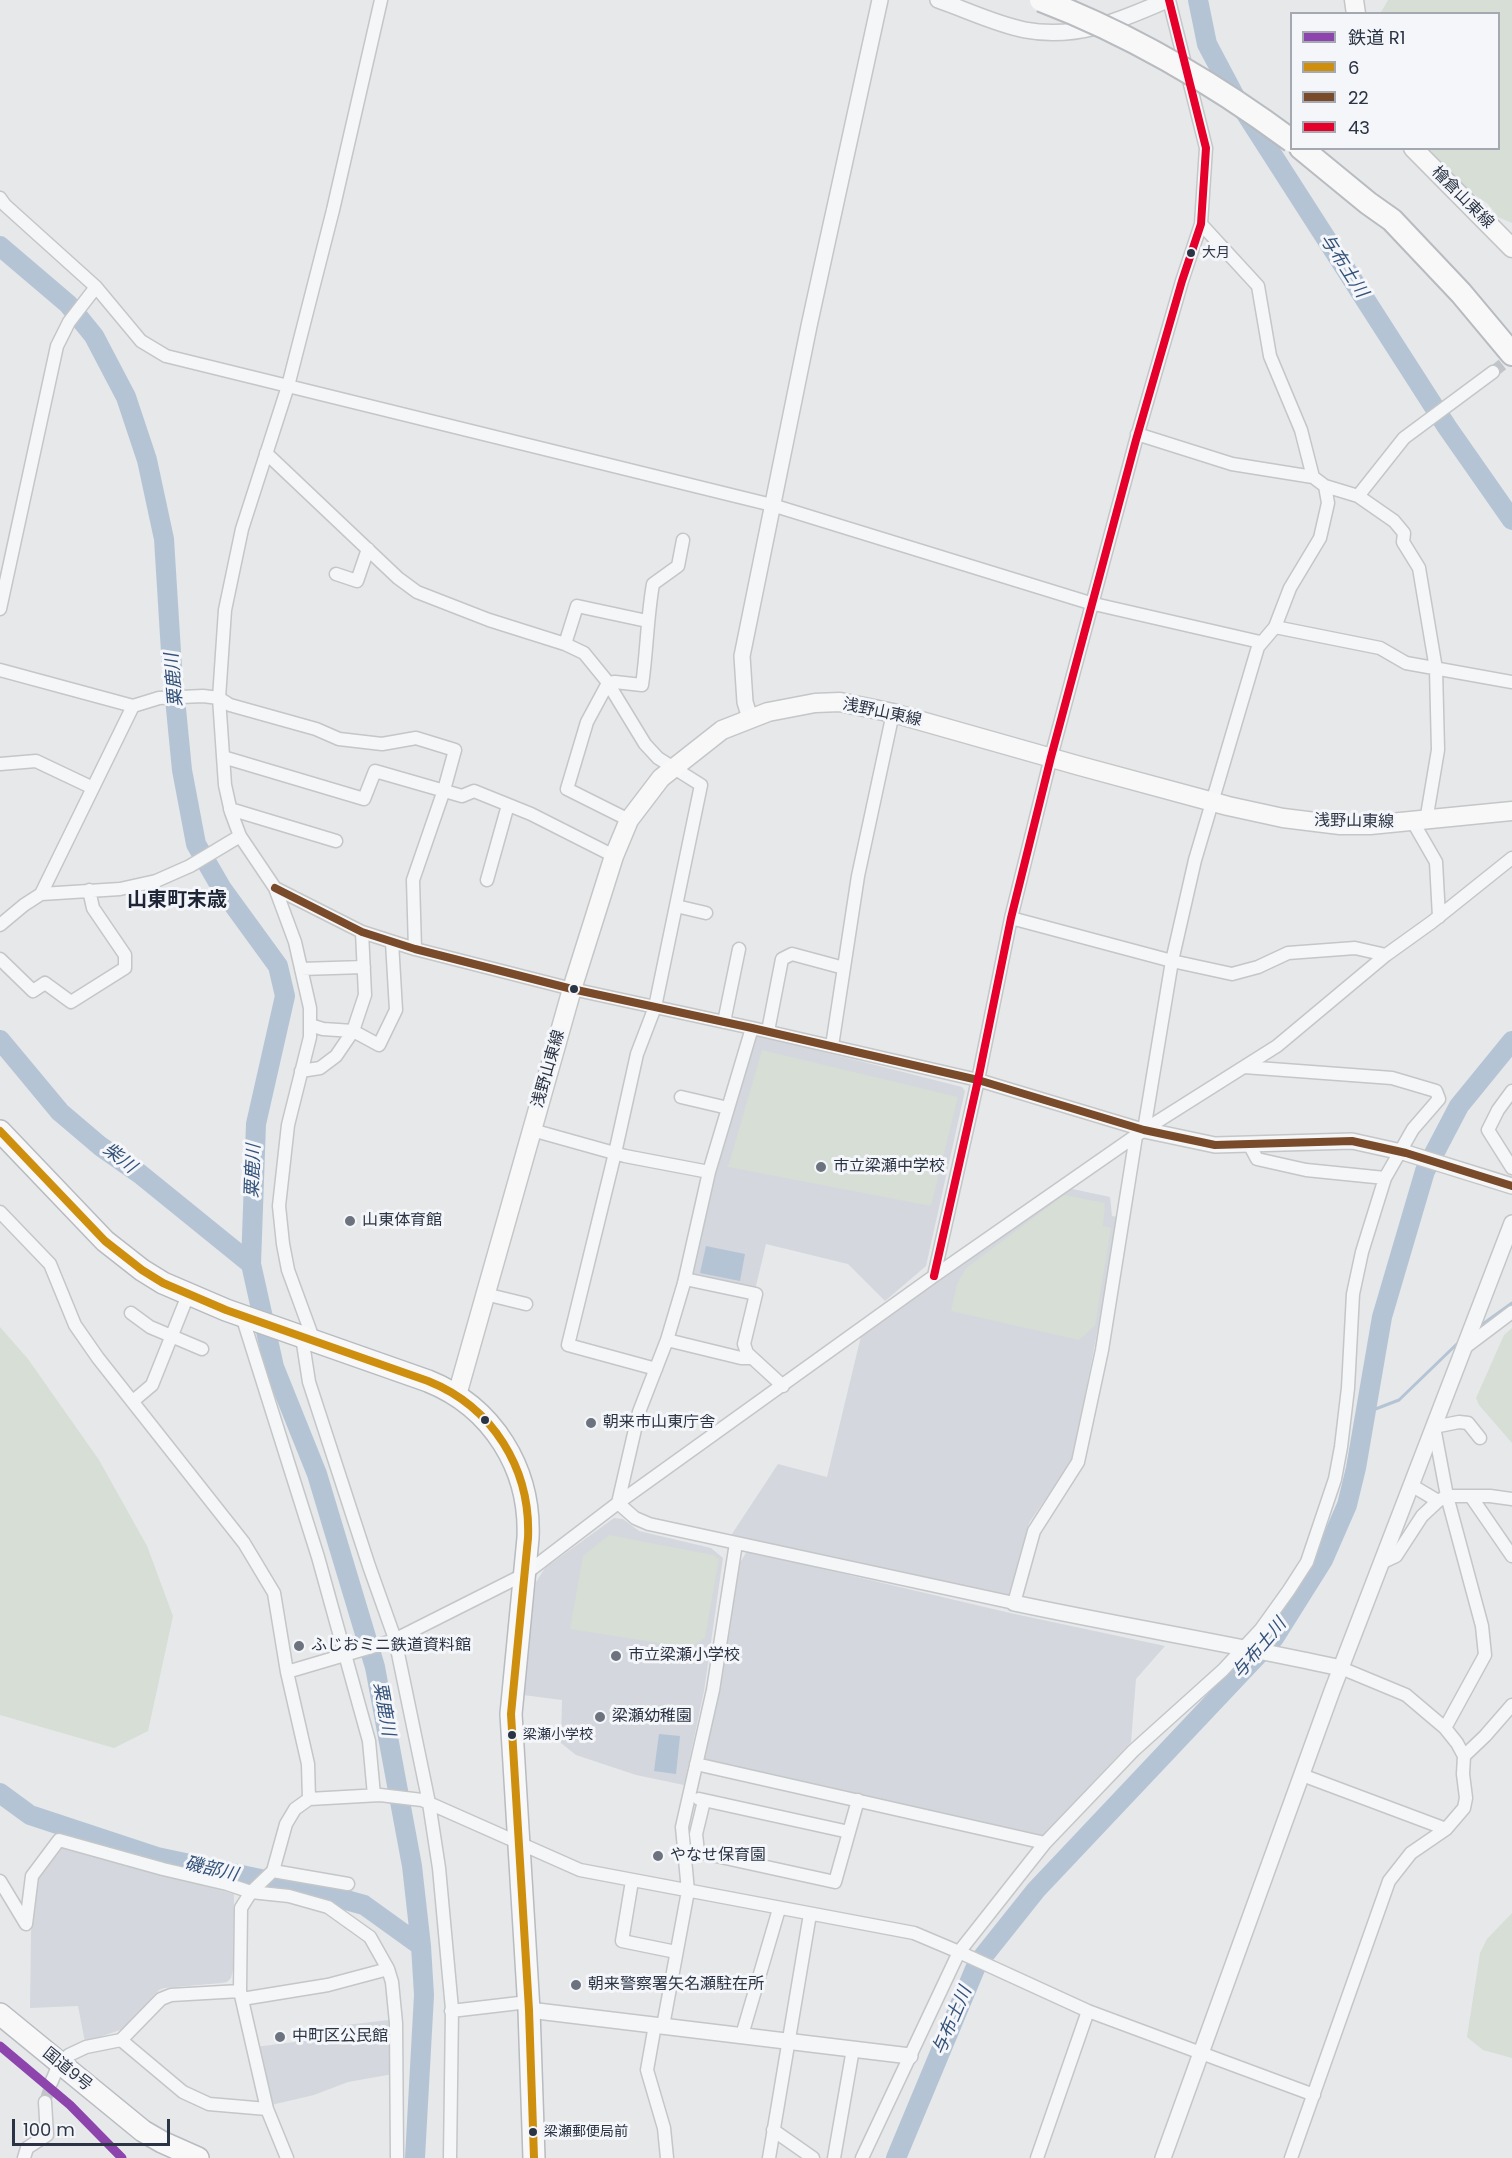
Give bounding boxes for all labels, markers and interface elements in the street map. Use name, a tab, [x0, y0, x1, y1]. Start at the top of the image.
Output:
legend	[1290, 12, 1500, 150]
text: 鉄道 R1	[1348, 25, 1406, 50]
text: 6	[1348, 55, 1359, 80]
text: 22	[1348, 85, 1369, 110]
text: 43	[1348, 115, 1370, 140]
street label: 檜倉山東線	[1427, 163, 1497, 233]
water label: 与布土川	[1314, 230, 1372, 302]
place label: 大月	[1202, 245, 1230, 261]
marker: 大月	[1185, 247, 1197, 259]
water label: 粟鹿川	[162, 652, 188, 708]
street label: 浅野山東線	[841, 695, 923, 731]
street label: 浅野山東線	[1314, 812, 1394, 832]
district label: 山東町末歳	[127, 889, 227, 913]
unlabelled marker	[568, 983, 580, 995]
street label: 浅野山東線	[529, 1028, 569, 1110]
water label: 柴川	[98, 1139, 140, 1179]
water label: 粟鹿川	[242, 1144, 266, 1198]
place label: 市立梁瀬中学校	[833, 1157, 945, 1177]
marker: 市立梁瀬中学校	[814, 1160, 828, 1174]
place label: 山東体育館	[362, 1211, 442, 1231]
marker: 山東体育館	[343, 1214, 357, 1228]
place label: 朝来市山東庁舎	[603, 1413, 715, 1433]
unlabelled marker	[479, 1414, 491, 1426]
marker: 朝来市山東庁舎	[584, 1416, 598, 1430]
water label: 与布土川	[1229, 1614, 1291, 1684]
place label: ふじおミニ鉄道資料館	[311, 1636, 471, 1656]
marker: ふじおミニ鉄道資料館	[292, 1639, 306, 1653]
place label: 市立梁瀬小学校	[628, 1646, 740, 1666]
marker: 市立梁瀬小学校	[609, 1649, 623, 1663]
water label: 粟鹿川	[368, 1681, 398, 1737]
place label: 梁瀬幼稚園	[612, 1707, 692, 1727]
marker: 梁瀬幼稚園	[593, 1710, 607, 1724]
place label: 梁瀬小学校	[523, 1727, 593, 1743]
marker: 梁瀬小学校	[506, 1729, 518, 1741]
place label: やなせ保育園	[670, 1846, 766, 1866]
marker: やなせ保育園	[651, 1849, 665, 1863]
water label: 磯部川	[182, 1853, 240, 1887]
place label: 朝来警察署矢名瀬駐在所	[588, 1975, 764, 1995]
marker: 朝来警察署矢名瀬駐在所	[569, 1978, 583, 1992]
water label: 与布土川	[929, 1984, 977, 2058]
place label: 中町区公民館	[292, 2027, 388, 2047]
marker: 中町区公民館	[273, 2030, 287, 2044]
street label: 国道9号	[38, 2044, 96, 2096]
scale bar	[15, 2107, 172, 2145]
text: 100 m	[23, 2117, 75, 2142]
place label: 梁瀬郵便局前	[544, 2124, 628, 2140]
marker: 梁瀬郵便局前	[527, 2126, 539, 2138]

